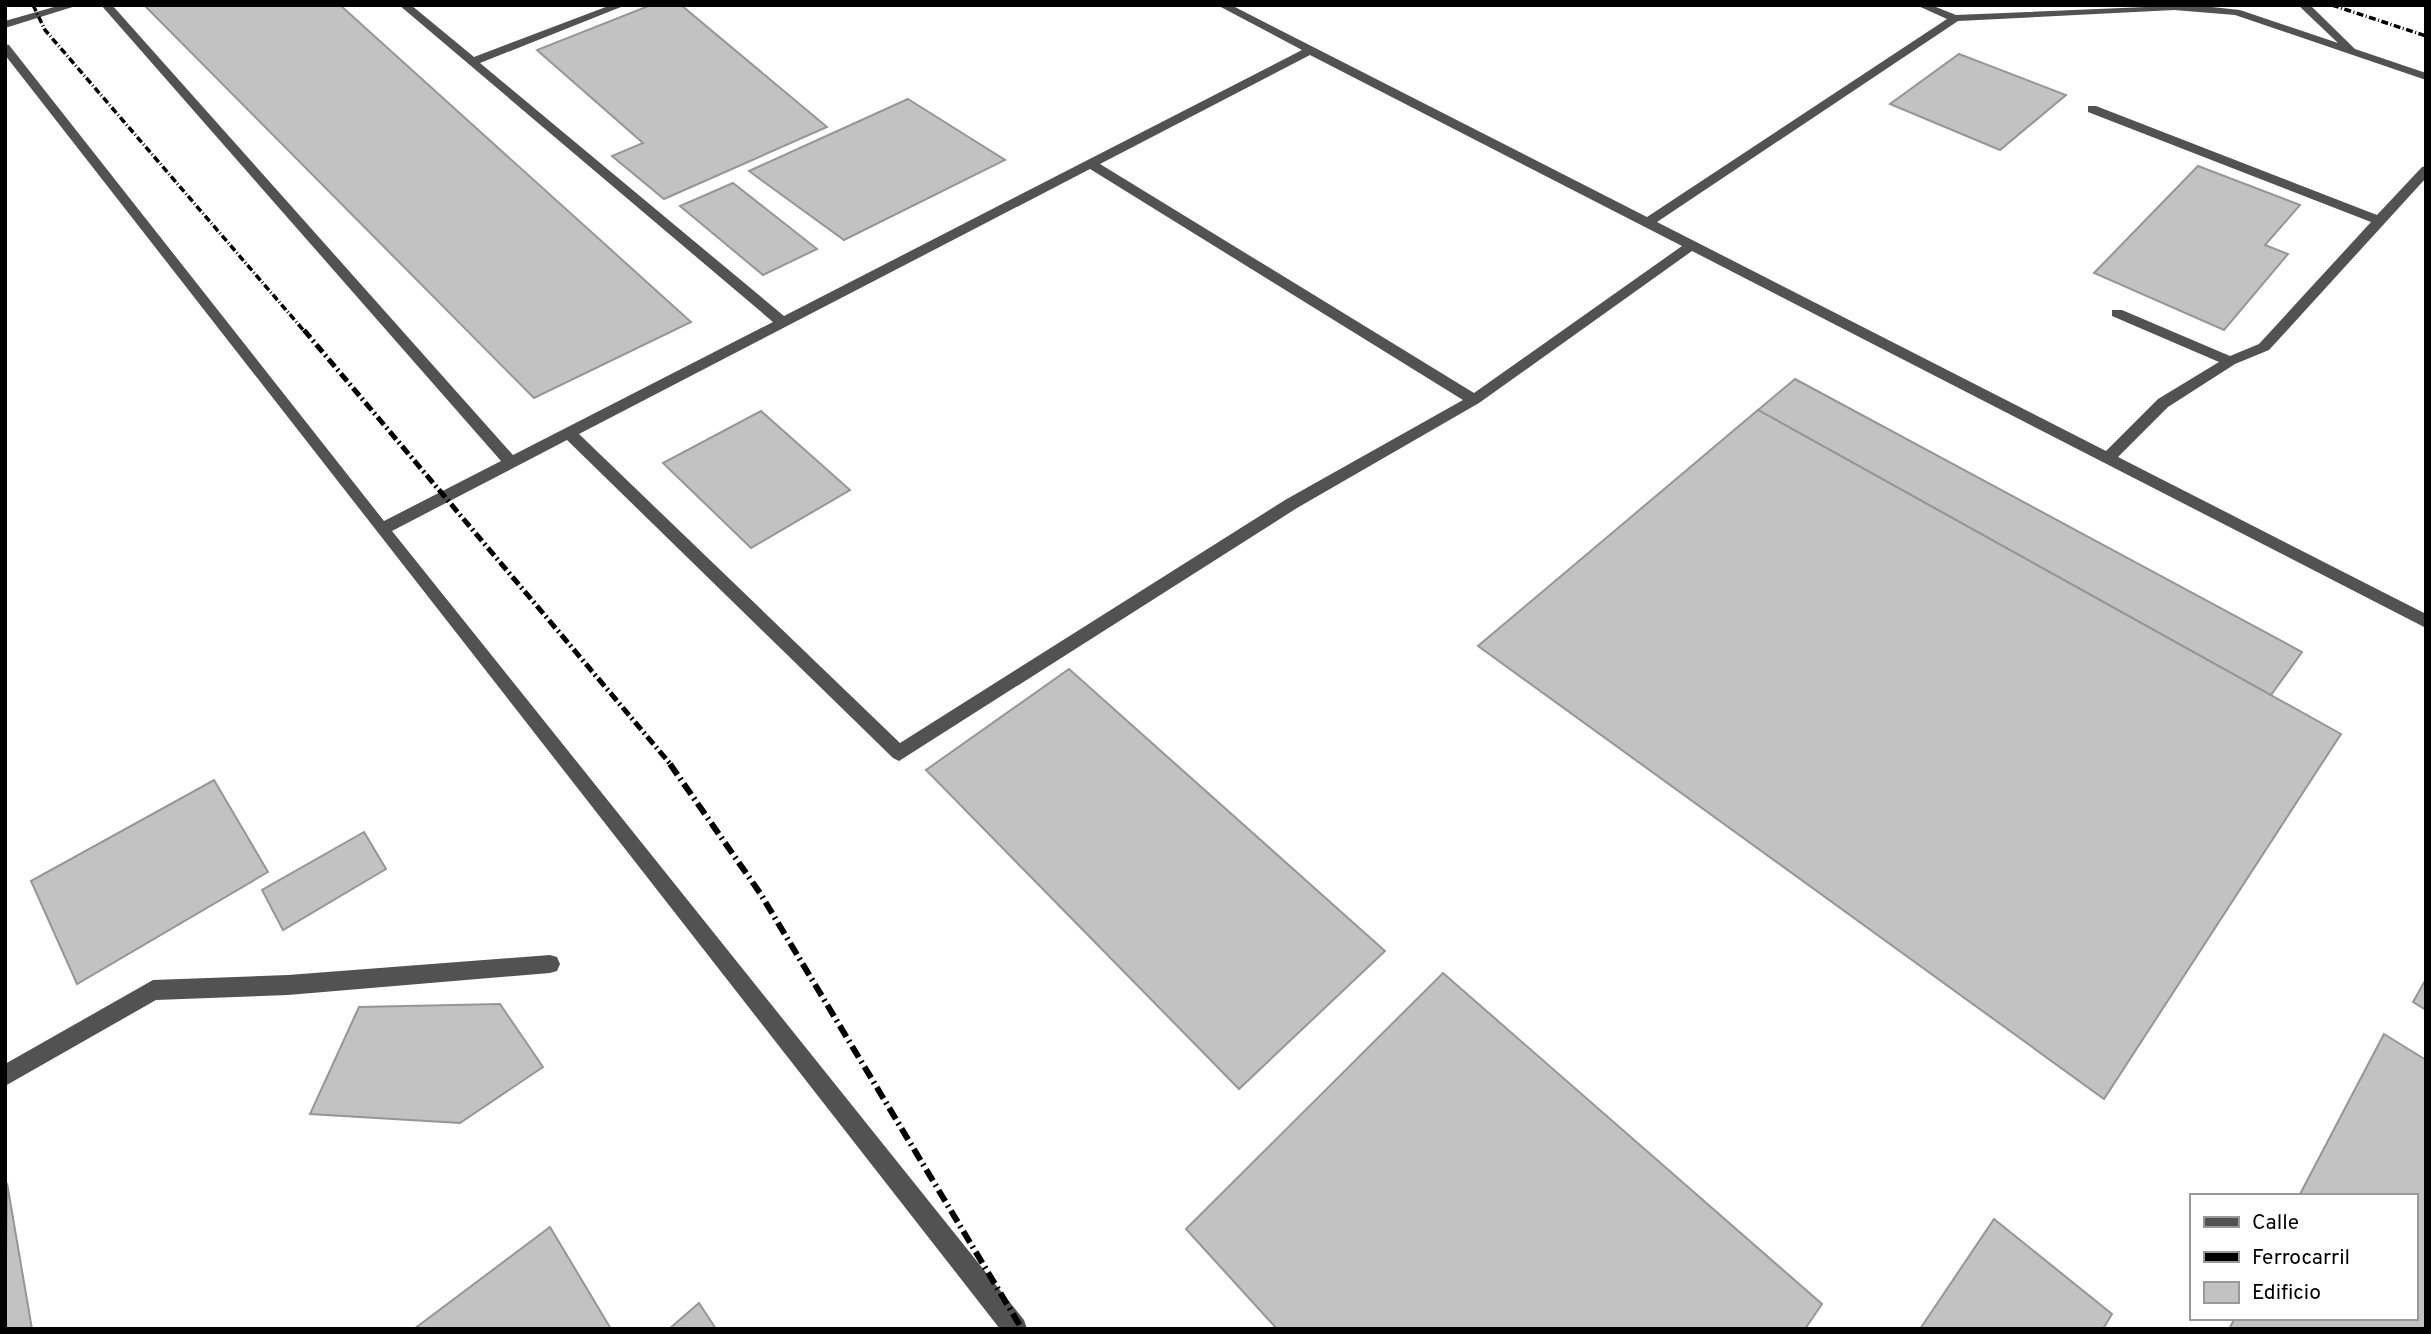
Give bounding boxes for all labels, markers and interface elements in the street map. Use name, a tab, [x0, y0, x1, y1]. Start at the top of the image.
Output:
legend	[2190, 1194, 2417, 1320]
text: Calle	[2252, 1210, 2299, 1237]
text: Ferrocarril	[2252, 1245, 2350, 1272]
text: Edificio	[2252, 1280, 2321, 1307]

